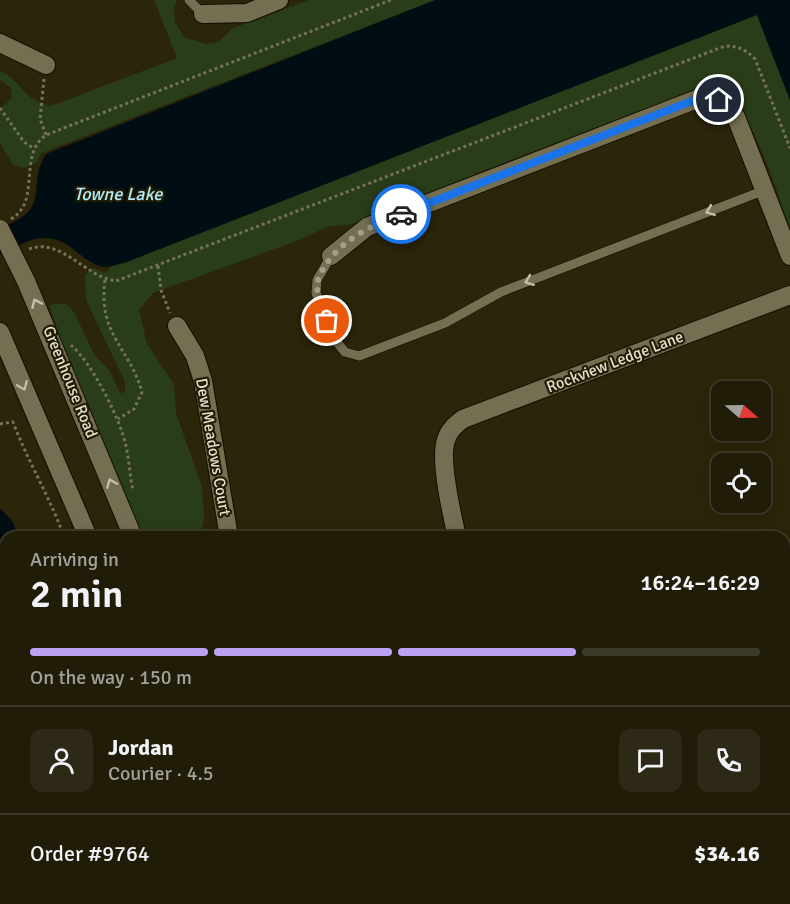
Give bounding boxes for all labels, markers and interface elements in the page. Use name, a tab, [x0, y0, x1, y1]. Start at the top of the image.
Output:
pin	[693, 74, 744, 125]
icon: home	[702, 83, 735, 116]
water label: Towne Lake	[74, 183, 163, 205]
courier	[371, 184, 431, 244]
icon: car	[385, 198, 418, 231]
one-way arrow	[706, 204, 717, 216]
one-way arrow	[524, 274, 535, 286]
pin	[301, 295, 352, 346]
one-way arrow	[32, 298, 44, 309]
icon: bag	[310, 304, 343, 337]
street label: Greenhouse Road	[38, 323, 102, 441]
street label: Rockview Ledge Lane	[544, 327, 686, 397]
street label: Dew Meadows Court	[191, 377, 235, 518]
one-way arrow	[16, 379, 28, 390]
north arrow	[711, 381, 771, 441]
map controls	[711, 381, 771, 513]
button: locate	[711, 453, 771, 513]
one-way arrow	[106, 478, 118, 489]
text: Arriving in	[30, 547, 119, 572]
text: 16:24–16:29	[641, 569, 760, 596]
text: 2 min	[30, 570, 123, 618]
text: On the way · 150 m	[30, 665, 192, 690]
button: person	[30, 729, 93, 792]
button: chat	[619, 729, 682, 792]
button: phone	[697, 729, 760, 792]
text: Jordan	[108, 734, 174, 761]
text: Courier · 4.5	[108, 761, 214, 786]
text: Order #9764	[30, 840, 150, 867]
text: $34.16	[694, 840, 760, 867]

